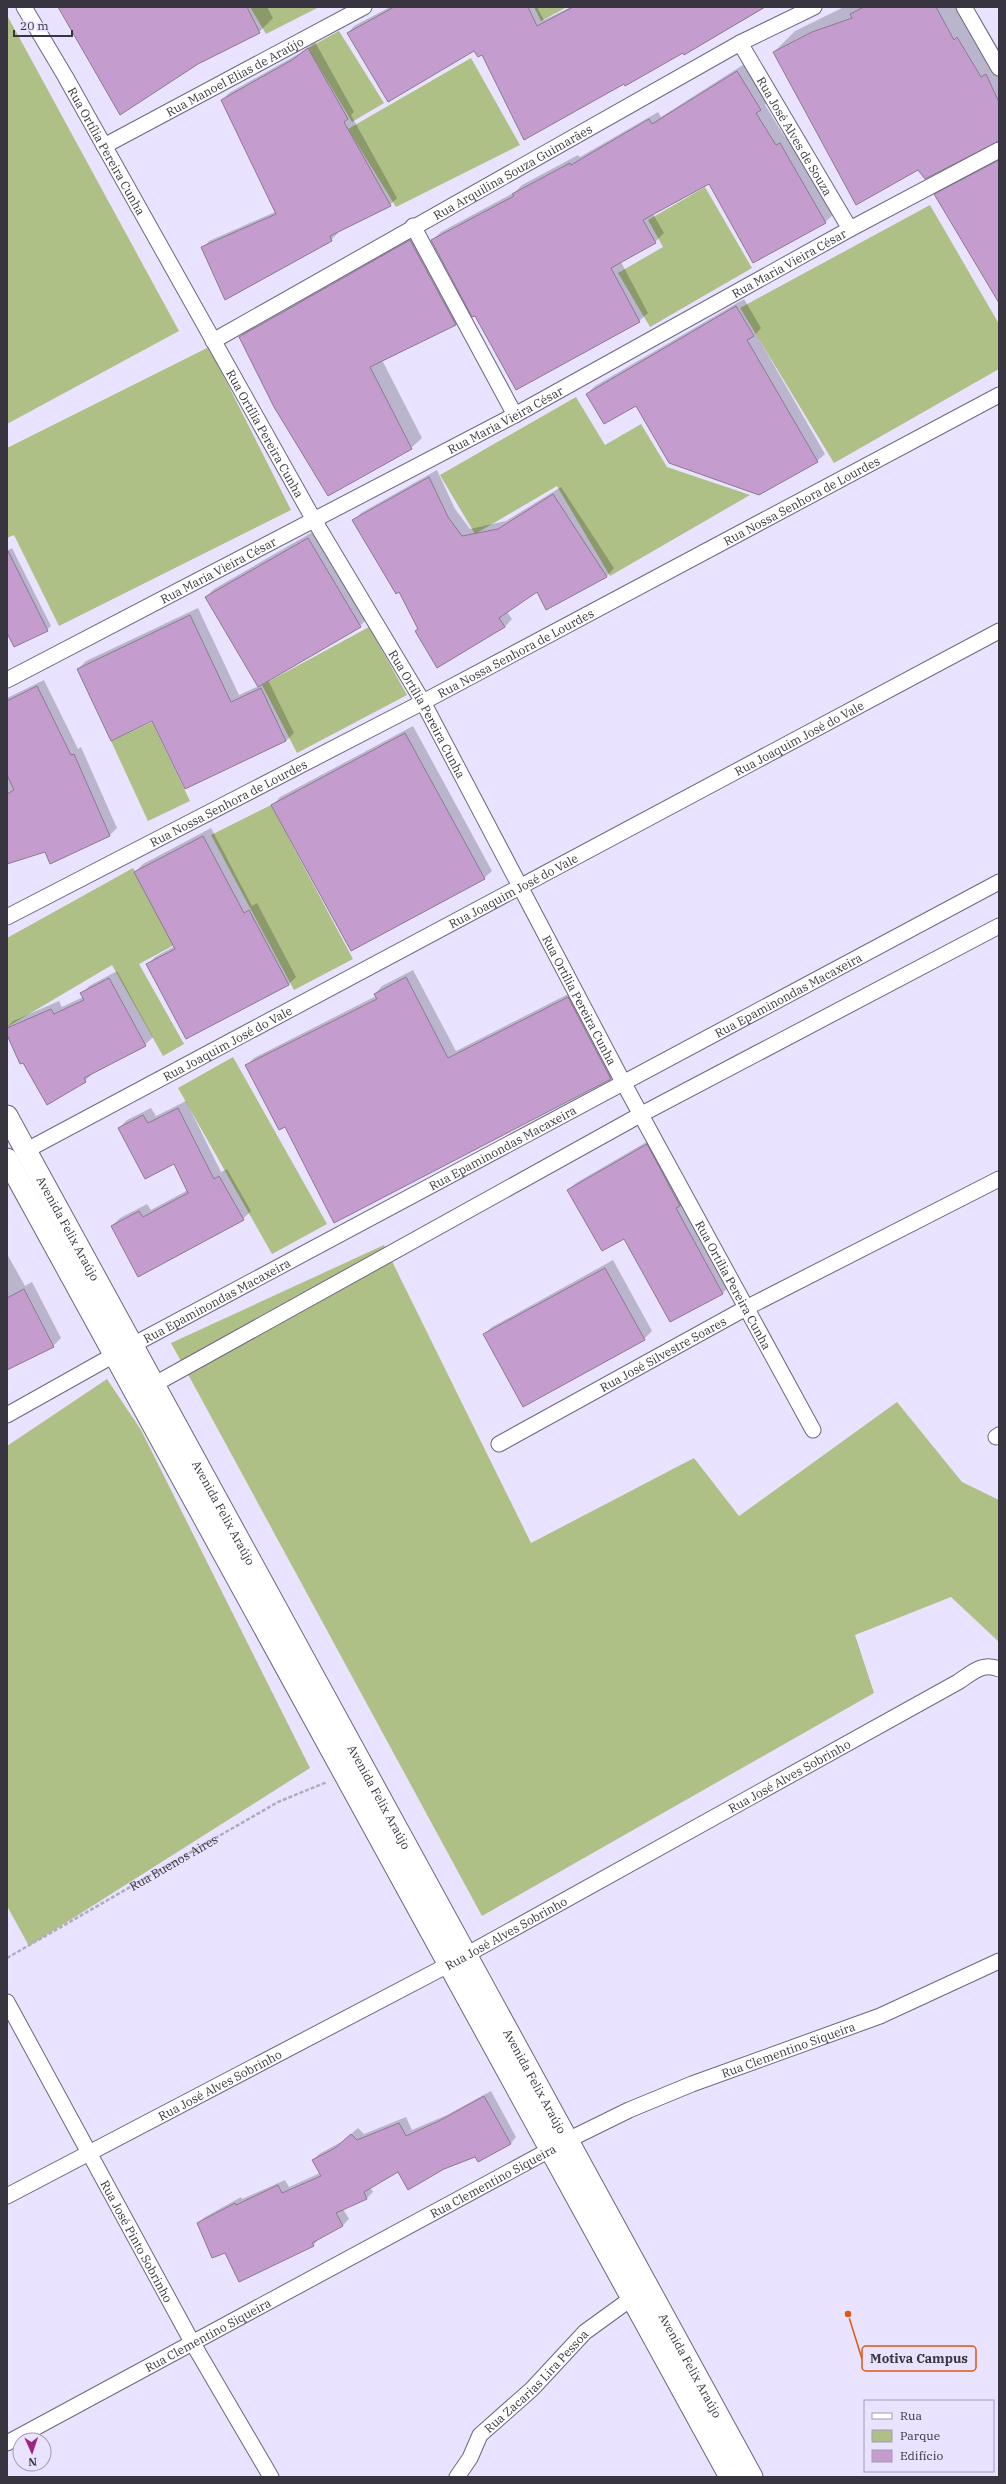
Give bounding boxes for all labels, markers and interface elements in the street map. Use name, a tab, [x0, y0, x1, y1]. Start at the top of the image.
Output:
scale bar	[14, 12, 72, 38]
text: 20 m	[20, 18, 49, 33]
street label: Rua Manoel Elias de Araújo	[163, 33, 306, 119]
street label: Rua José Alves de Souza	[754, 74, 836, 199]
street label: Rua Ortília Pereira Cunha	[65, 84, 149, 218]
street label: Rua Arquilina Souza Guimarães	[430, 121, 595, 223]
street label: Rua Maria Vieira César	[729, 225, 849, 301]
street label: Rua Ortília Pereira Cunha	[224, 367, 308, 500]
street label: Rua Maria Vieira César	[445, 382, 566, 456]
street label: Rua Nossa Senhora de Lourdes	[721, 453, 882, 548]
street label: Rua Maria Vieira César	[158, 533, 279, 606]
street label: Rua Nossa Senhora de Lourdes	[435, 605, 596, 700]
street label: Rua Ortília Pereira Cunha	[386, 647, 469, 781]
street label: Rua Joaquim José do Vale	[732, 697, 866, 778]
street label: Rua Nossa Senhora de Lourdes	[147, 756, 309, 849]
street label: Rua Joaquim José do Vale	[446, 850, 580, 931]
street label: Rua Ortília Pereira Cunha	[539, 932, 620, 1068]
street label: Rua Epaminondas Macaxeira	[712, 949, 865, 1040]
street label: Rua Joaquim José do Vale	[160, 1002, 294, 1084]
street label: Rua Epaminondas Macaxeira	[426, 1102, 579, 1193]
street label: Avenida Felix Araújo	[34, 1173, 103, 1283]
street label: Rua Ortília Pereira Cunha	[693, 1218, 775, 1352]
street label: Rua Epaminondas Macaxeira	[140, 1255, 293, 1346]
street label: Rua José Silvestre Soares	[597, 1313, 729, 1395]
street label: Avenida Felix Araújo	[189, 1458, 259, 1568]
street label: Rua José Alves Sobrinho	[725, 1736, 853, 1816]
street label: Avenida Felix Araújo	[345, 1742, 414, 1852]
street label: Rua Buenos Aires	[127, 1831, 220, 1893]
street label: Rua José Alves Sobrinho	[442, 1893, 570, 1973]
street label: Rua Clementino Siqueira	[719, 2018, 857, 2080]
street label: Avenida Felix Araújo	[500, 2026, 570, 2136]
street label: Rua José Alves Sobrinho	[155, 2046, 284, 2123]
street label: Rua Clementino Siqueira	[427, 2140, 559, 2221]
street label: Rua José Pinto Sobrinho	[98, 2177, 176, 2305]
street label: Rua Clementino Siqueira	[142, 2294, 274, 2375]
street label: Avenida Felix Araújo	[656, 2310, 726, 2420]
street label: Rua Zacarias Lira Pessoa	[481, 2326, 591, 2436]
callout: Motiva Campus	[862, 2346, 976, 2371]
text: Motiva Campus	[870, 2350, 968, 2367]
legend	[864, 2400, 994, 2472]
text: Rua	[900, 2408, 922, 2423]
text: Parque	[900, 2428, 940, 2443]
north arrow	[12, 2432, 52, 2472]
text: Edifício	[900, 2448, 944, 2463]
text: N	[28, 2455, 37, 2469]

